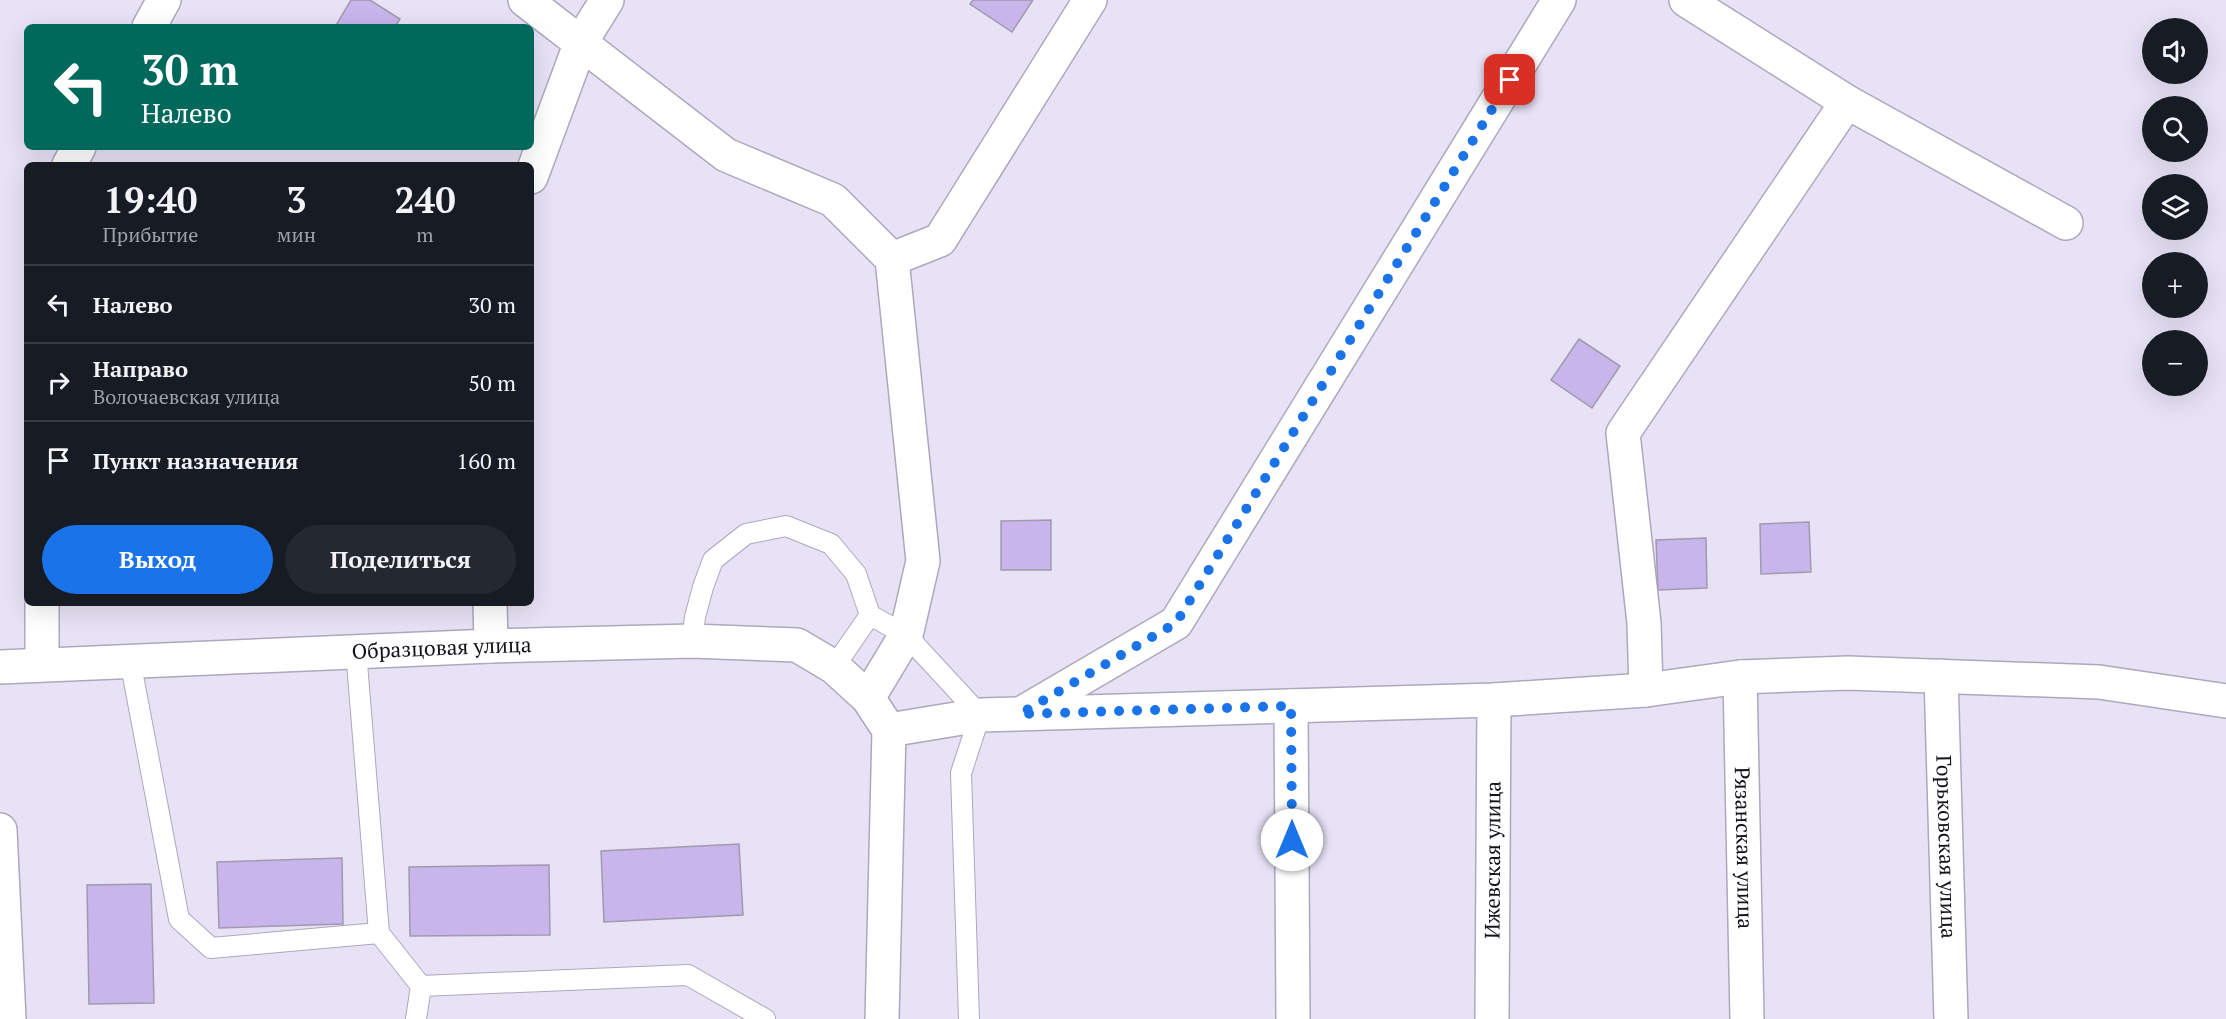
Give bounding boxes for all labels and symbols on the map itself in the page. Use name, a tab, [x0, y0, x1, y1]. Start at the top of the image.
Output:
pin	[1484, 54, 1535, 105]
street label: Образцовая улица	[351, 630, 532, 665]
street label: Горьковская улица	[1930, 755, 1964, 939]
street label: Рязанская улица	[1729, 767, 1760, 930]
street label: Ижевская улица	[1478, 780, 1506, 939]
position arrow	[1260, 808, 1324, 872]

